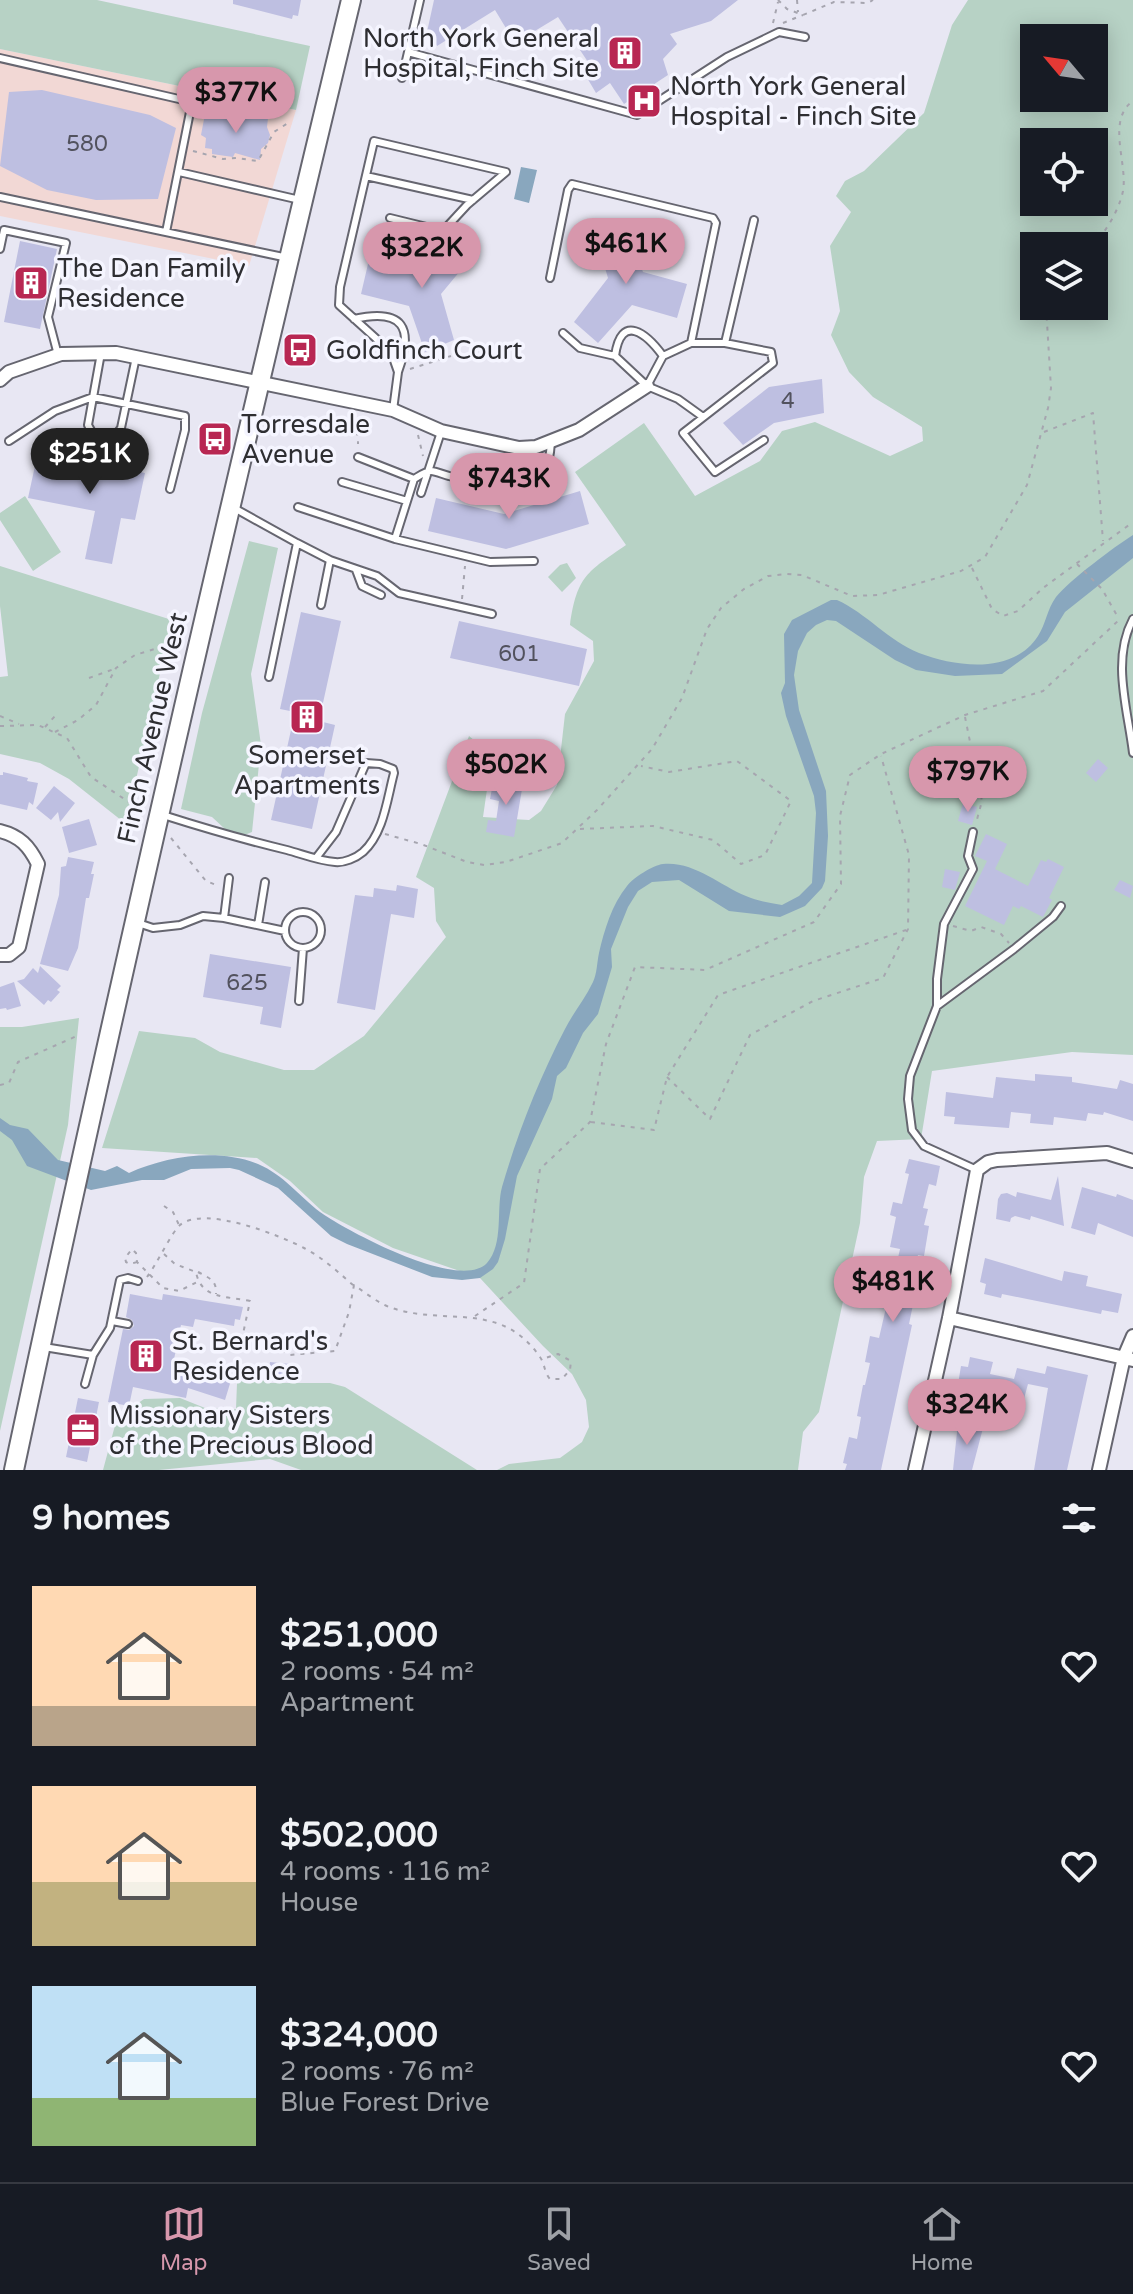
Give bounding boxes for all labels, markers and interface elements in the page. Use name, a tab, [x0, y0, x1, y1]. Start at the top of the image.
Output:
place label: North York General Hospital, Finch Site	[363, 23, 599, 84]
north arrow	[1020, 24, 1108, 112]
map controls	[1020, 24, 1108, 320]
building icon: North York General Hospital, Finch Site	[606, 34, 644, 72]
pin: $377K	[180, 67, 292, 135]
place label: North York General Hospital - Finch Site	[670, 71, 917, 132]
text: $377K	[195, 77, 277, 108]
hospital icon: North York General Hospital - Finch Site	[625, 82, 663, 120]
button: locate	[1020, 128, 1108, 216]
house number: 580	[66, 131, 108, 157]
pin: $461K	[570, 218, 682, 286]
pin: $322K	[366, 222, 478, 290]
text: $461K	[585, 228, 667, 259]
text: $322K	[381, 232, 463, 263]
button: layers	[1020, 232, 1108, 320]
place label: The Dan Family Residence	[57, 253, 246, 314]
building icon: The Dan Family Residence	[12, 264, 50, 302]
bus stop icon: Goldfinch Court	[281, 331, 319, 369]
place label: Goldfinch Court	[326, 335, 522, 366]
house number: 4	[781, 388, 795, 414]
place label: Torresdale Avenue	[241, 409, 370, 470]
bus stop icon: Torresdale Avenue	[196, 420, 234, 458]
pin: $251K	[34, 428, 146, 496]
text: $251K	[49, 438, 131, 469]
pin: $743K	[453, 453, 565, 521]
text: $743K	[468, 463, 550, 494]
street label: Finch Avenue West	[111, 609, 194, 847]
house number: 601	[498, 641, 540, 667]
building icon: Somerset Apartments	[288, 698, 326, 736]
pin: $502K	[450, 739, 562, 807]
place label: Somerset Apartments	[234, 740, 380, 801]
pin: $797K	[912, 746, 1024, 814]
text: $502K	[465, 749, 547, 780]
text: $797K	[927, 756, 1009, 787]
house number: 625	[226, 970, 268, 996]
pin: $481K	[837, 1256, 949, 1324]
text: $481K	[852, 1266, 934, 1297]
place label: St. Bernard's Residence	[172, 1326, 328, 1387]
building icon: St. Bernard's Residence	[127, 1337, 165, 1375]
pin: $324K	[911, 1379, 1023, 1447]
text: $324K	[926, 1389, 1008, 1420]
place label: Missionary Sisters of the Precious Blood	[109, 1400, 374, 1461]
office icon: Missionary Sisters of the Precious Blood	[64, 1411, 102, 1449]
icon: filters	[1057, 1496, 1101, 1540]
text: 9 homes	[32, 1498, 170, 1539]
text: $251,000	[280, 1615, 438, 1656]
icon: home	[96, 1618, 192, 1714]
icon: heart	[1057, 1644, 1101, 1688]
text: 2 rooms · 54 m²	[280, 1656, 474, 1687]
text: Apartment	[280, 1687, 414, 1718]
text: $502,000	[280, 1815, 438, 1856]
icon: home	[96, 1818, 192, 1914]
icon: heart	[1057, 1844, 1101, 1888]
text: 4 rooms · 116 m²	[280, 1856, 490, 1887]
text: House	[280, 1887, 358, 1918]
text: $324,000	[280, 2015, 438, 2056]
icon: home	[96, 2018, 192, 2114]
icon: heart	[1057, 2044, 1101, 2088]
text: 2 rooms · 76 m²	[280, 2056, 474, 2087]
text: Blue Forest Drive	[280, 2087, 490, 2118]
tab: Map	[160, 2202, 207, 2276]
tab: Saved	[527, 2202, 591, 2276]
tab: Home	[911, 2202, 973, 2276]

